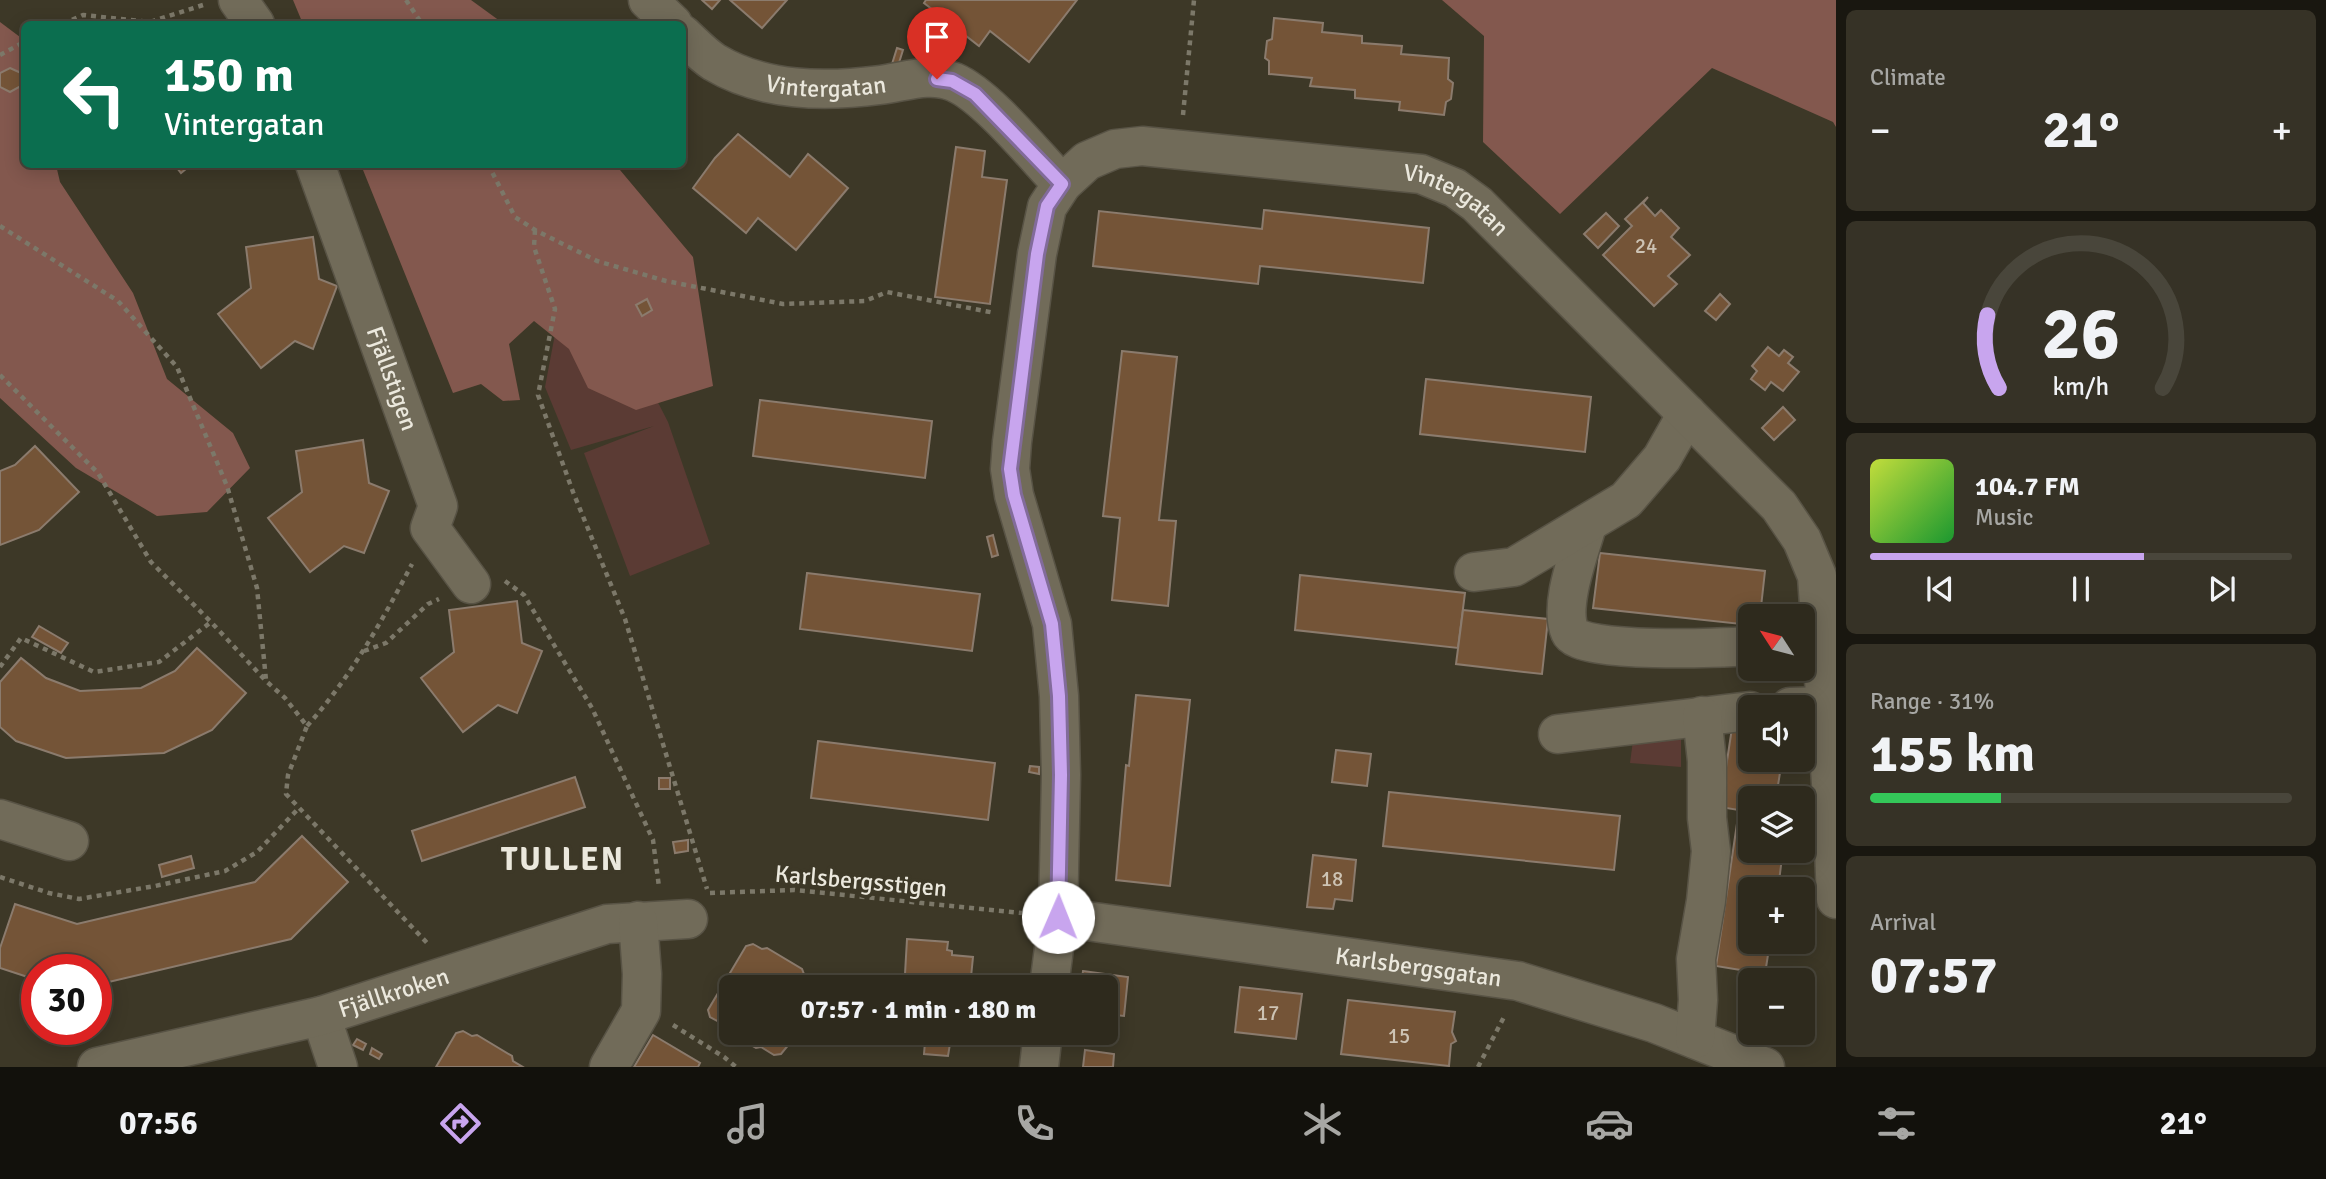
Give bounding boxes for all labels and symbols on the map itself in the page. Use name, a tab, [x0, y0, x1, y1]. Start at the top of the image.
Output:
pin	[907, 7, 967, 79]
street label: Vintergatan	[763, 68, 888, 104]
street label: Vintergatan	[1402, 157, 1515, 242]
house number: 24	[1635, 233, 1657, 259]
street label: Fjällstigen	[360, 322, 425, 435]
north arrow	[1738, 604, 1815, 681]
district label: TULLEN	[501, 840, 625, 879]
street label: Karlsbergsstigen	[774, 859, 948, 903]
house number: 18	[1321, 866, 1343, 892]
position arrow	[1021, 880, 1095, 954]
street label: Karlsbergsgatan	[1333, 941, 1504, 994]
speed limit sign: 30	[21, 954, 112, 1045]
street label: Fjällkroken	[334, 961, 453, 1025]
house number: 17	[1257, 1000, 1279, 1026]
house number: 15	[1388, 1023, 1410, 1049]

